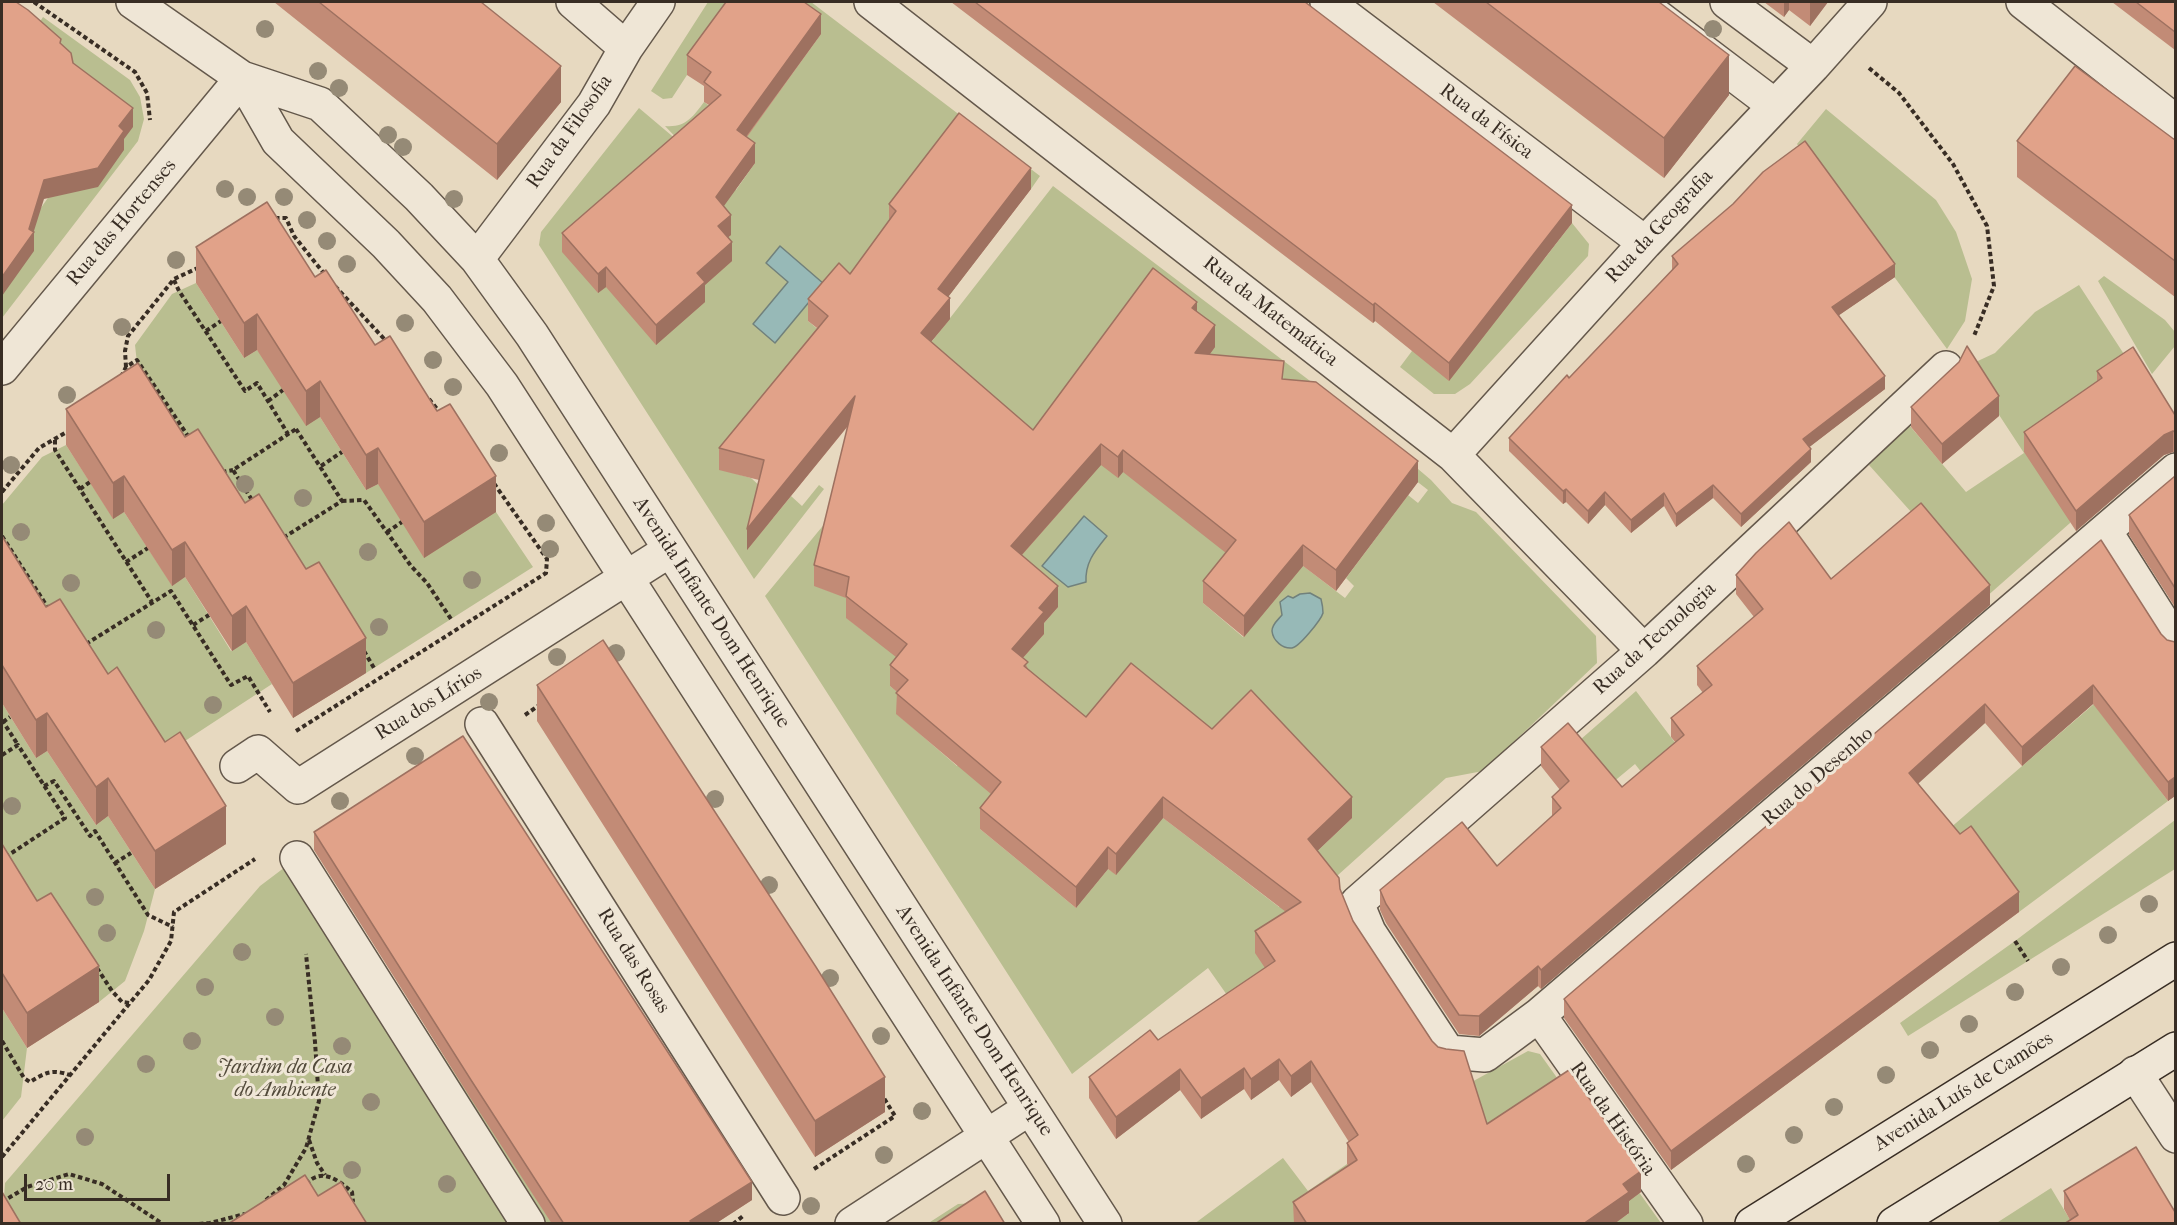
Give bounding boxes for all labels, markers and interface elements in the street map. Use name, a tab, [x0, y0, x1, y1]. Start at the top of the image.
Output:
street label: Rua da Filosofia	[522, 70, 618, 194]
street label: Rua da Física	[1434, 79, 1538, 165]
street label: Rua das Hortenses	[62, 155, 182, 291]
street label: Rua da Geografia	[1601, 165, 1719, 289]
street label: Rua da Matemática	[1198, 252, 1342, 372]
street label: Avenida Infante Dom Henrique	[627, 493, 795, 733]
street label: Rua da Tecnologia	[1589, 578, 1721, 700]
street label: Rua dos Lírios	[371, 662, 487, 746]
street label: Rua do Desenho	[1757, 722, 1879, 832]
street label: Avenida Infante Dom Henrique	[890, 901, 1058, 1141]
street label: Rua das Rosas	[591, 904, 675, 1018]
street label: Avenida Luís de Camões	[1870, 1027, 2058, 1157]
park label: Jardim da Casa do Ambiente	[218, 1056, 352, 1103]
street label: Rua da História	[1564, 1057, 1660, 1181]
scale bar	[27, 1162, 172, 1200]
text: 20 m	[35, 1174, 73, 1195]

